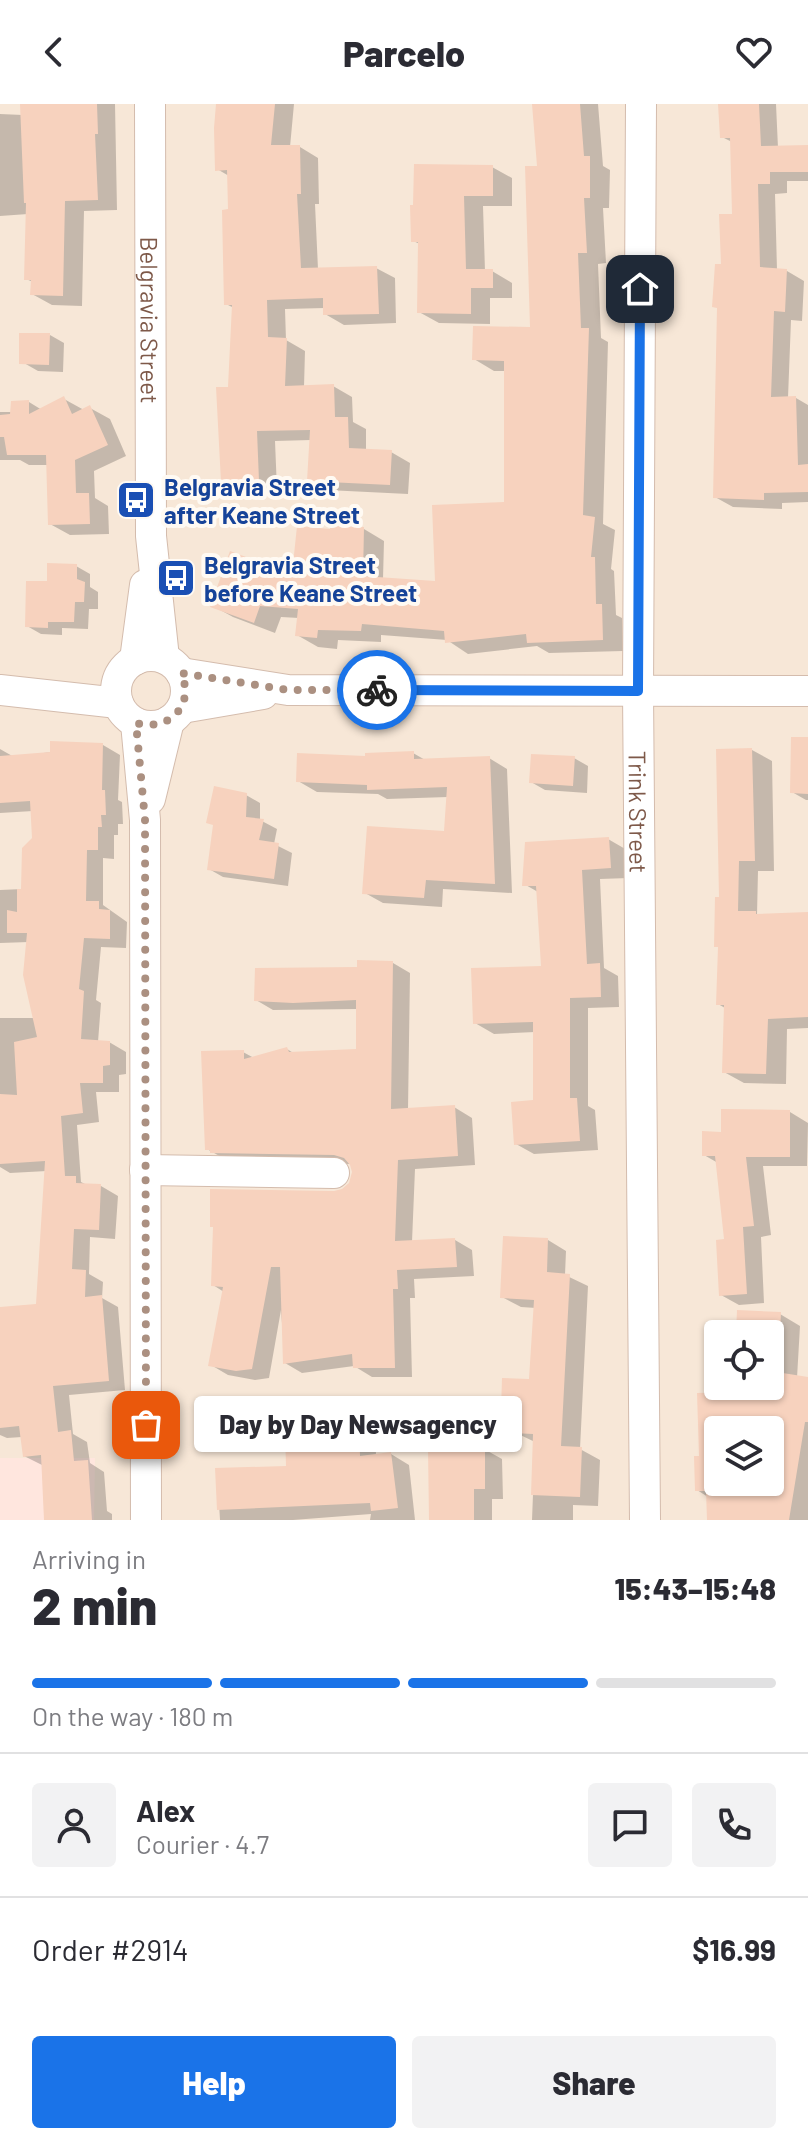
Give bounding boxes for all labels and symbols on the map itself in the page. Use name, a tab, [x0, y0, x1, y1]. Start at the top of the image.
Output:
street label: Belgravia Street	[136, 236, 165, 404]
pin	[606, 255, 674, 323]
place label: Belgravia Street after Keane Street	[164, 472, 360, 529]
bus stop icon: Belgravia Street after Keane Street	[115, 479, 157, 521]
place label: Belgravia Street before Keane Street	[204, 550, 417, 607]
bus stop icon: Belgravia Street before Keane Street	[155, 557, 197, 599]
courier	[337, 650, 417, 730]
street label: Trink Street	[624, 751, 654, 873]
pin	[112, 1391, 180, 1459]
callout: Day by Day Newsagency	[194, 1397, 522, 1453]

